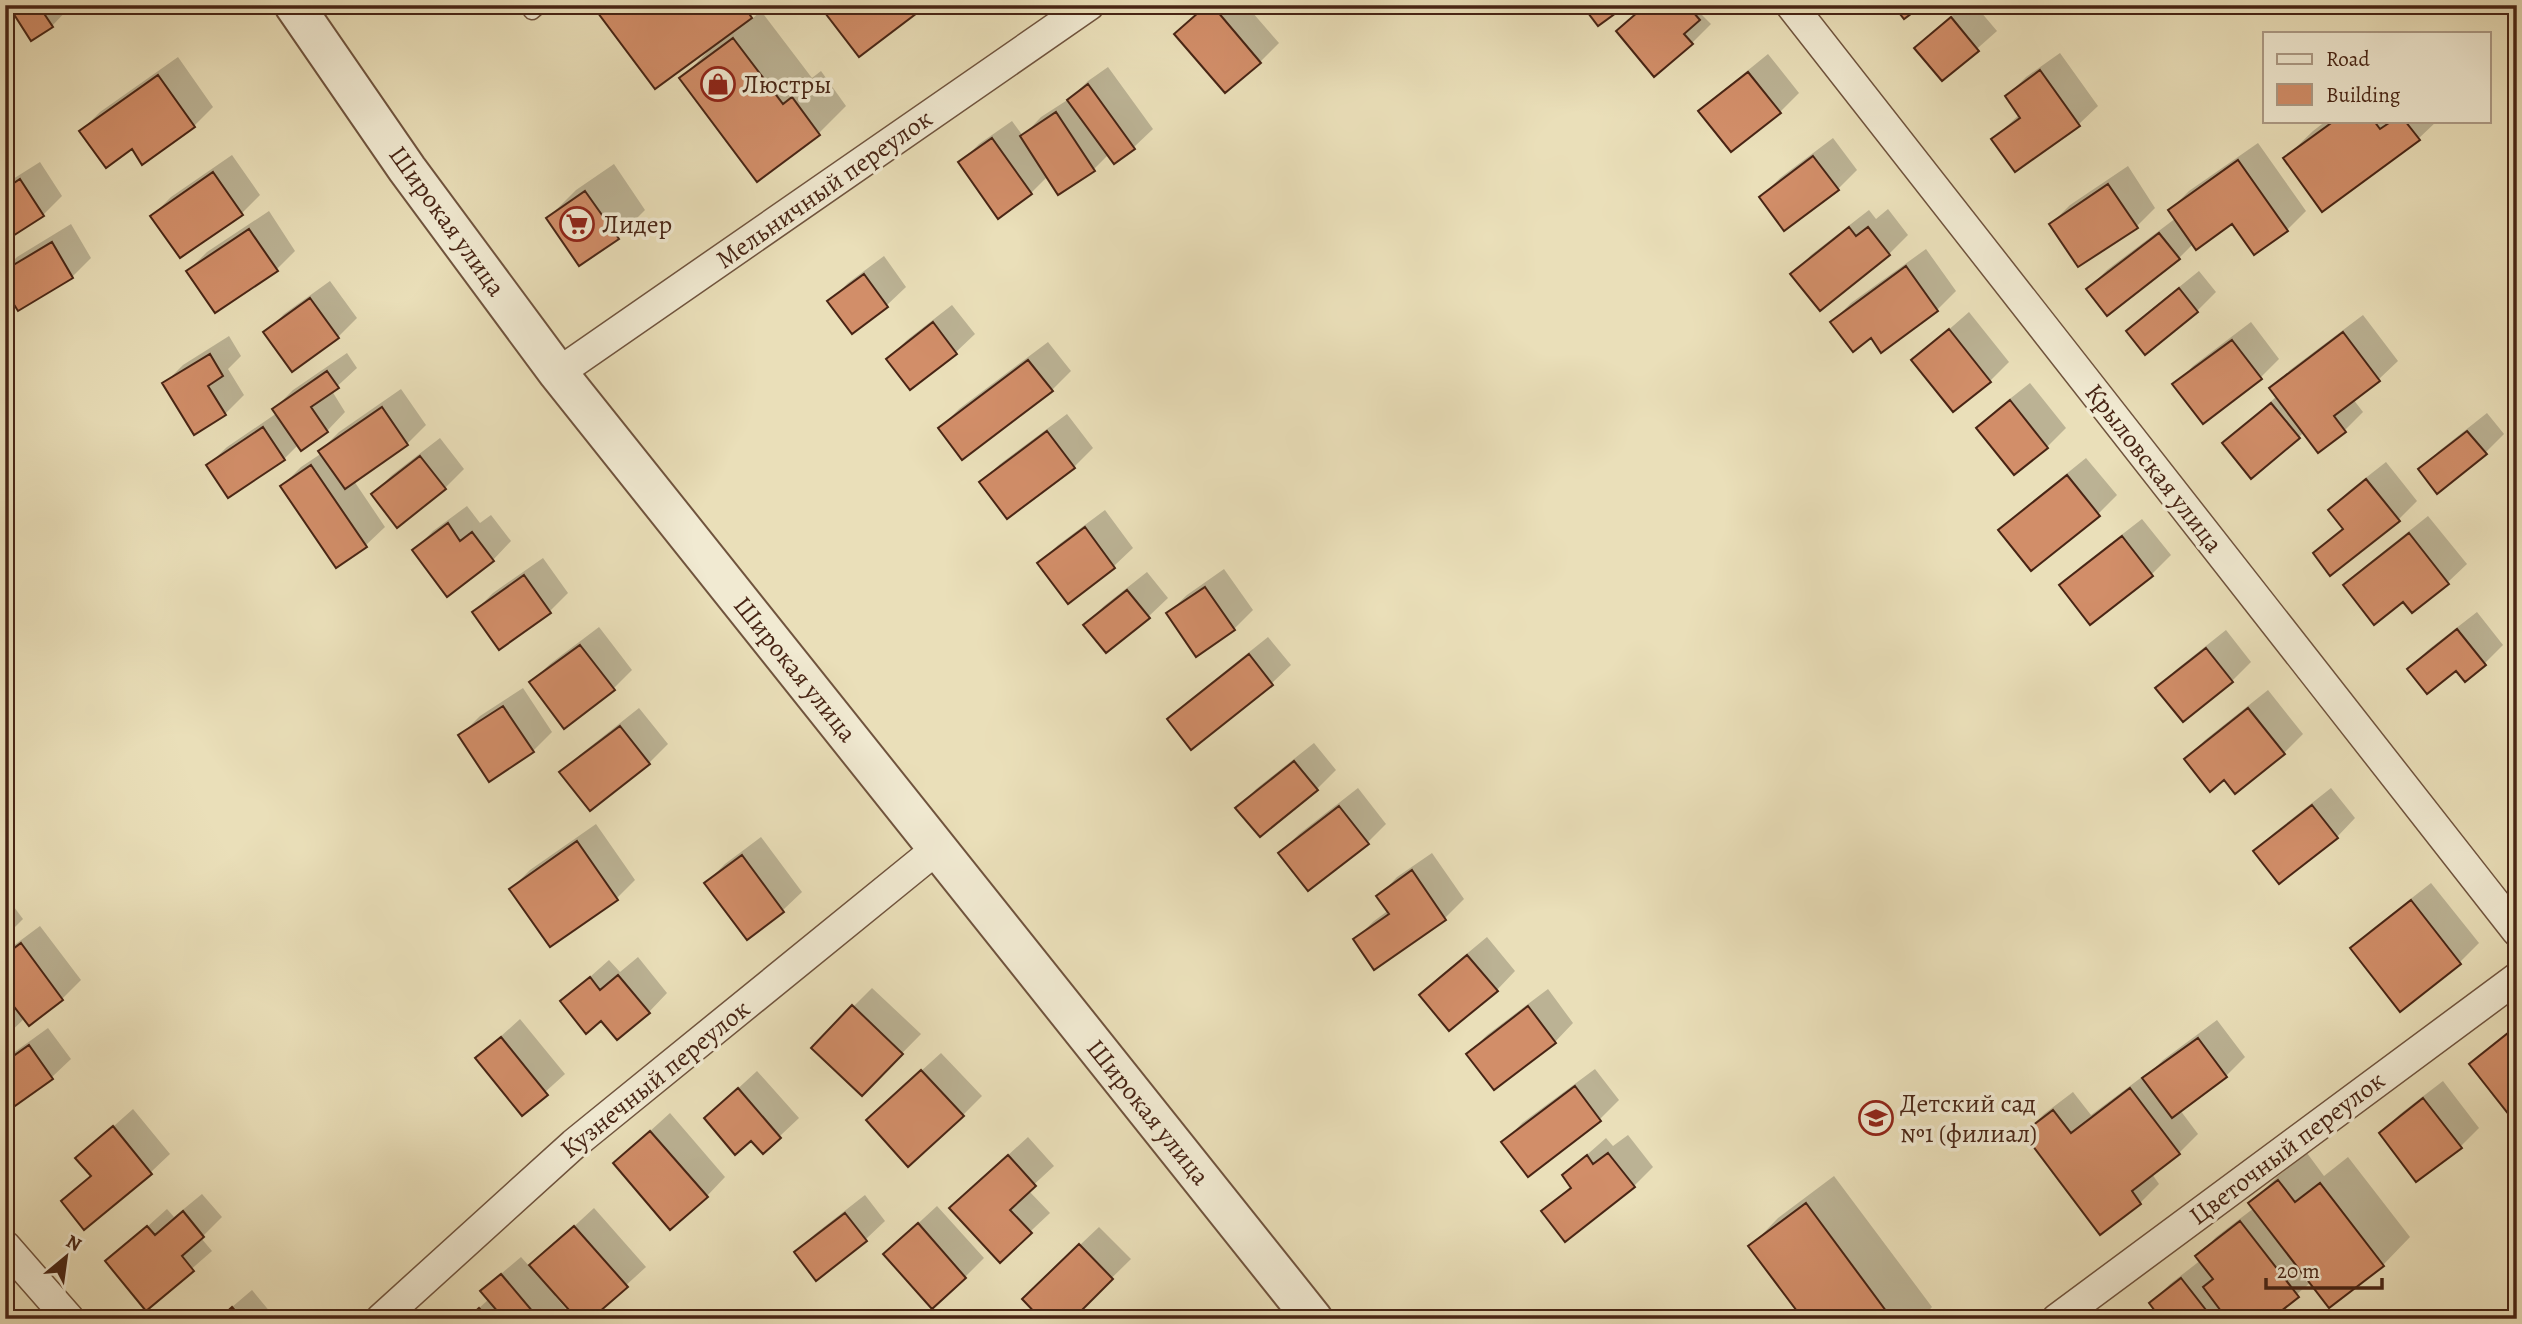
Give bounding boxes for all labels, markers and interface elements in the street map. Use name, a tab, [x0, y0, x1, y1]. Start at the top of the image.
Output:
legend	[2263, 32, 2490, 122]
text: Road	[2326, 45, 2370, 73]
shop icon: Люстры	[699, 65, 737, 103]
place label: Люстры	[742, 67, 832, 102]
text: Building	[2326, 81, 2401, 109]
street label: Мельничный переулок	[709, 101, 939, 277]
street label: Широкая улица	[380, 138, 514, 304]
supermarket icon: Лидер	[558, 205, 596, 243]
place label: Лидер	[602, 207, 672, 242]
street label: Крыловская улица	[2077, 376, 2231, 560]
street label: Широкая улица	[725, 589, 865, 749]
street label: Кузнечный переулок	[553, 992, 757, 1166]
street label: Широкая улица	[1078, 1032, 1218, 1192]
street label: Цветочный переулок	[2182, 1063, 2392, 1233]
place label: Детский сад №1 (филиал)	[1900, 1086, 2037, 1151]
school or university icon: Детский сад №1 (филиал)	[1857, 1099, 1895, 1137]
north arrow	[32, 1222, 102, 1292]
text: N	[61, 1228, 86, 1258]
scale bar	[2266, 1247, 2382, 1291]
text: 20 m	[2277, 1257, 2320, 1285]

